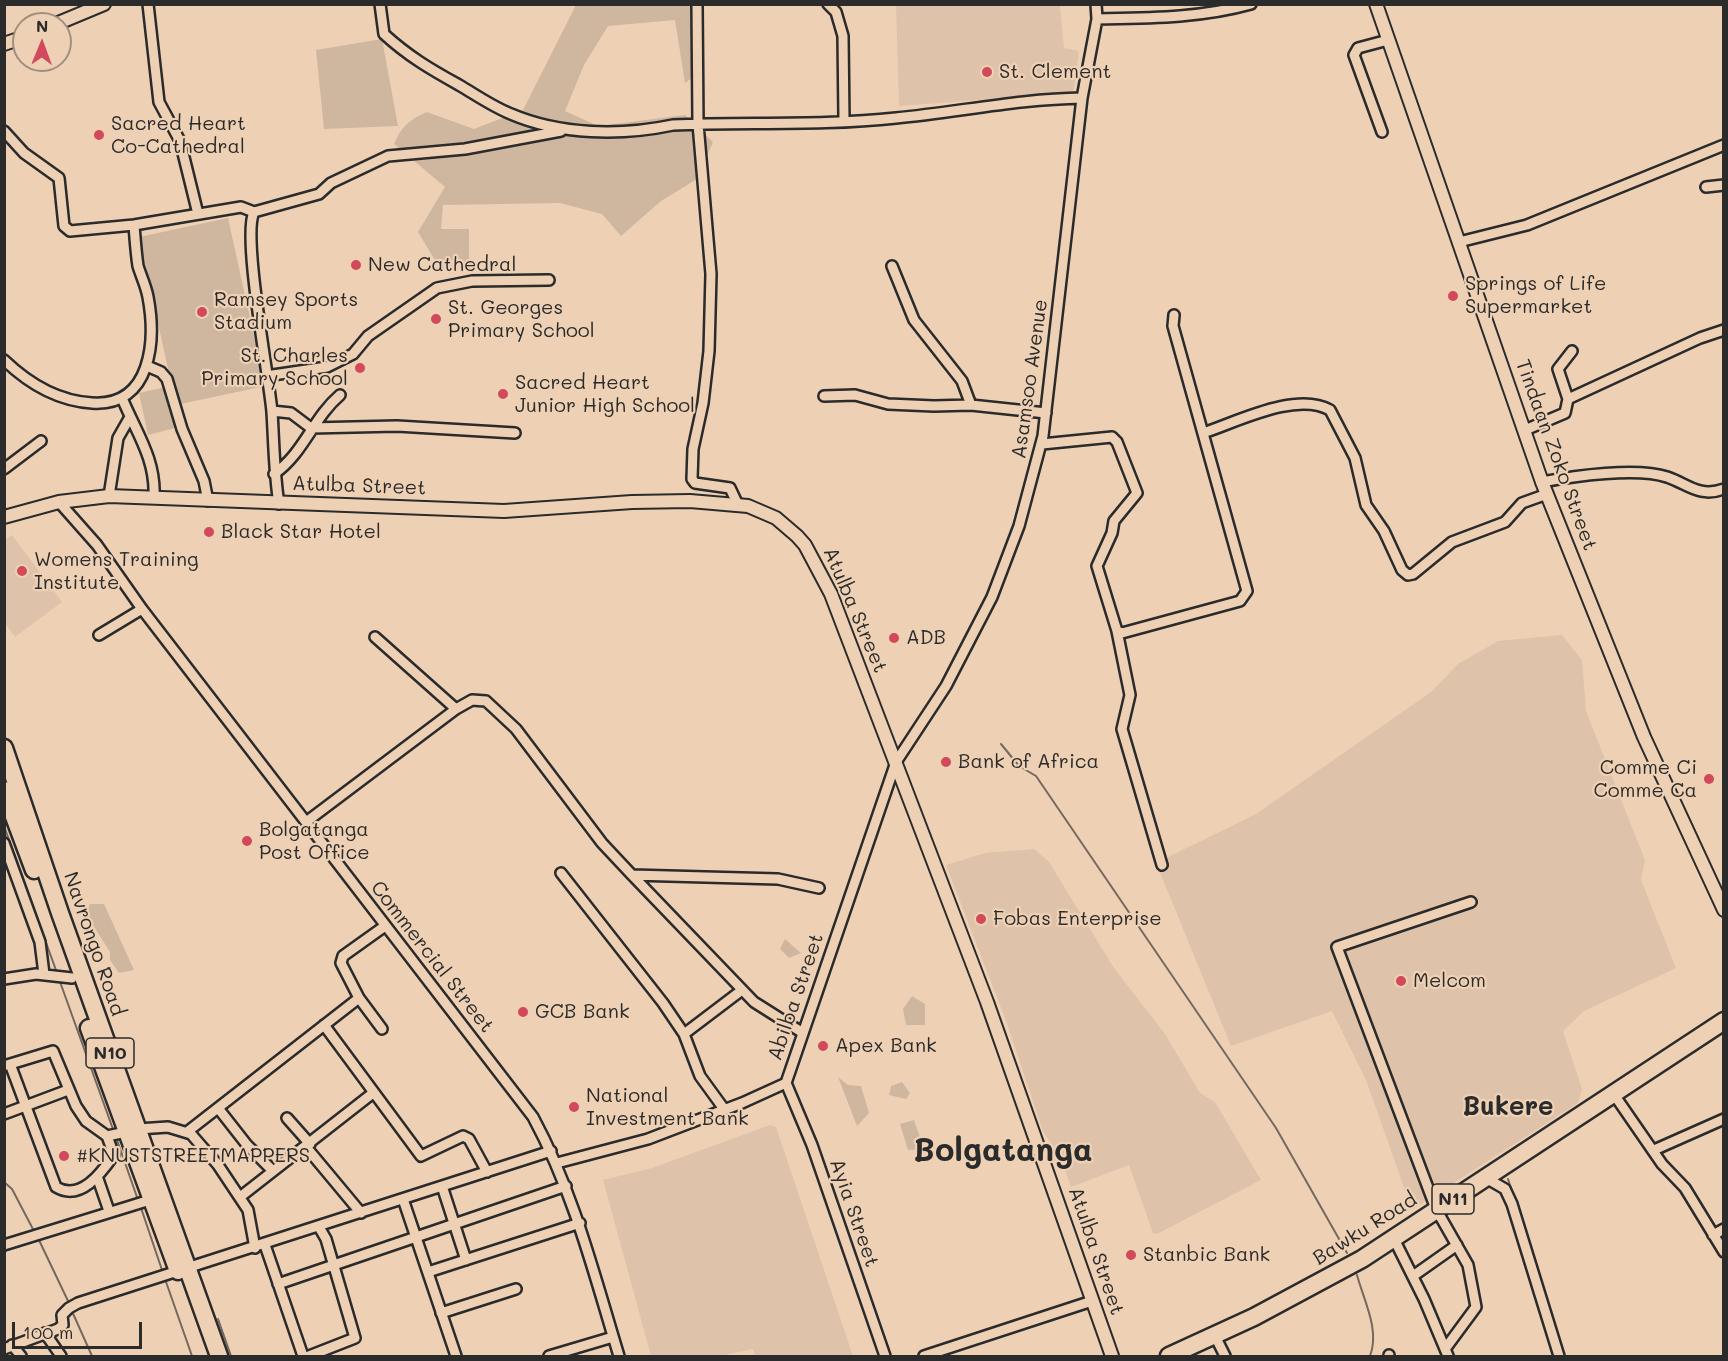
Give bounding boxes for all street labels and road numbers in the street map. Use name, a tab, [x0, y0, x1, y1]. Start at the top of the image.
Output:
street label: Asamsoo Avenue	[1007, 298, 1053, 460]
street label: Tindaan Zoko Street	[1510, 356, 1602, 554]
street label: Atulba Street	[292, 472, 426, 500]
street label: Atulba Street	[818, 544, 892, 676]
street label: Navrongo Road	[58, 869, 130, 1019]
street label: Commercial Street	[365, 876, 499, 1038]
street label: Abilba Street	[763, 930, 829, 1064]
road number: N10	[86, 1038, 134, 1068]
street label: Ayia Street	[824, 1156, 884, 1270]
street label: Atulba Street	[1063, 1184, 1129, 1318]
road number: N11	[1432, 1184, 1474, 1214]
street label: Bawku Road	[1309, 1188, 1421, 1270]

